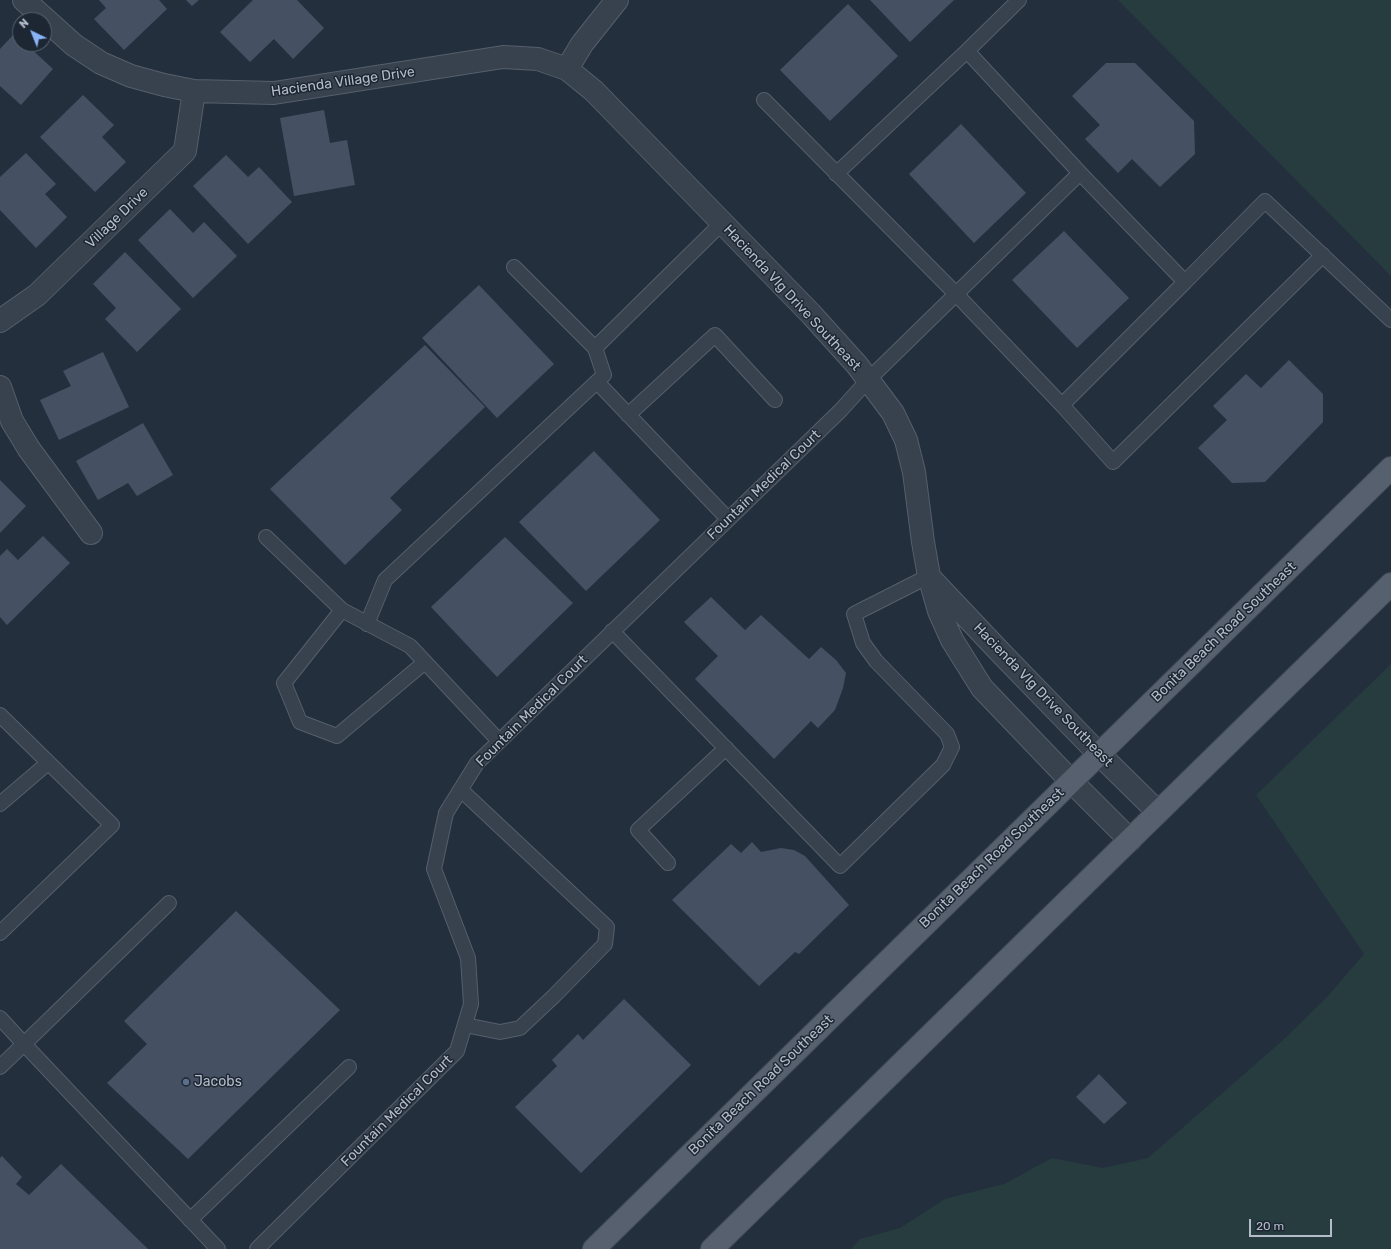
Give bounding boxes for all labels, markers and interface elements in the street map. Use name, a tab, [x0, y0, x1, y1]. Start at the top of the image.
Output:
north arrow	[12, 12, 52, 52]
text: N	[17, 16, 31, 31]
street label: Hacienda Village Drive	[270, 64, 416, 100]
street label: Village Drive	[82, 184, 152, 252]
street label: Hacienda Vlg Drive Southeast	[720, 222, 864, 374]
street label: Fountain Medical Court	[704, 427, 824, 543]
street label: Bonita Beach Road Southeast	[1148, 558, 1300, 706]
street label: Hacienda Vlg Drive Southeast	[970, 620, 1116, 770]
street label: Fountain Medical Court	[473, 652, 591, 770]
street label: Bonita Beach Road Southeast	[916, 784, 1068, 932]
street label: Bonita Beach Road Southeast	[685, 1011, 837, 1159]
street label: Fountain Medical Court	[338, 1052, 456, 1170]
place label: Jacobs	[194, 1074, 242, 1090]
marker: Jacobs	[181, 1077, 191, 1087]
scale bar	[1251, 1211, 1334, 1237]
text: 20 m	[1256, 1219, 1284, 1233]

